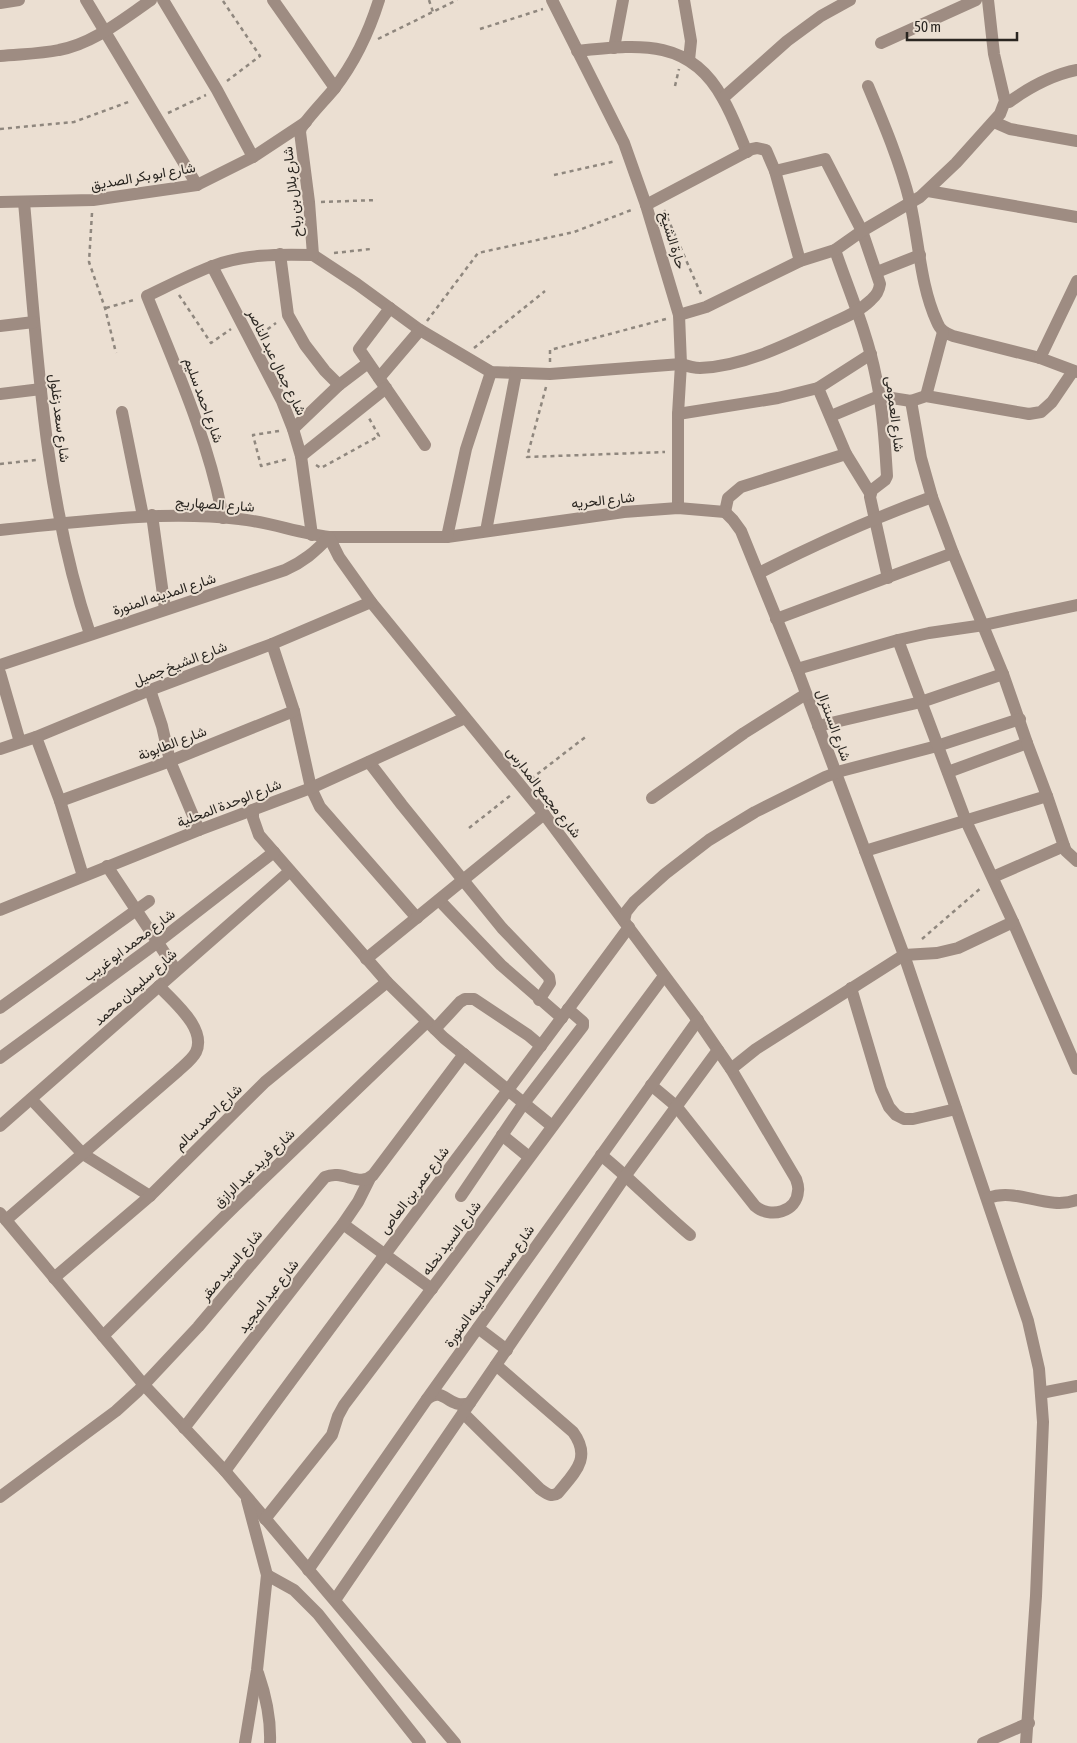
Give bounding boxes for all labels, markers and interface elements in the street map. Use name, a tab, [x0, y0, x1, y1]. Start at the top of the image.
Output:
scale bar	[907, 10, 1017, 42]
text: 50 m	[914, 18, 941, 35]
street label: شارع بلال بن رباح	[279, 145, 308, 238]
street label: شارع ابو بكر الصديق	[89, 159, 197, 196]
street label: حارة الشيخ	[654, 209, 689, 272]
street label: شارع جمال عبد الناصر	[241, 305, 310, 419]
street label: شارع احمد سليم	[178, 355, 227, 446]
street label: شارع سعد زغلول	[44, 373, 73, 464]
street label: شارع العمومى	[879, 375, 908, 453]
street label: شارع الحريه	[570, 489, 636, 514]
street label: شارع الصهاريج	[175, 493, 255, 518]
street label: شارع المدينه المنورة	[110, 570, 219, 621]
street label: شارع الشيخ جميل	[131, 638, 230, 691]
street label: شارع السنترال	[811, 687, 854, 764]
street label: شارع الطابونة	[135, 723, 210, 766]
street label: شارع مجمع المدارس	[501, 743, 585, 843]
street label: شارع الوحدة المحلية	[175, 776, 285, 833]
street label: شارع محمد ابو غريب	[80, 905, 180, 987]
street label: شارع سليمان محمد	[90, 946, 182, 1031]
street label: شارع احمد سالم	[171, 1081, 247, 1155]
street label: شارع فريد عبد الرازق	[210, 1125, 300, 1213]
street label: شارع عمر بن العاص	[376, 1143, 454, 1239]
street label: شارع السيد نحله	[418, 1198, 487, 1280]
street label: شارع مسجد المدينه المنورة	[441, 1222, 540, 1352]
street label: شارع السيد صقر	[196, 1226, 268, 1306]
street label: شارع عبد المجيد	[234, 1256, 304, 1338]

